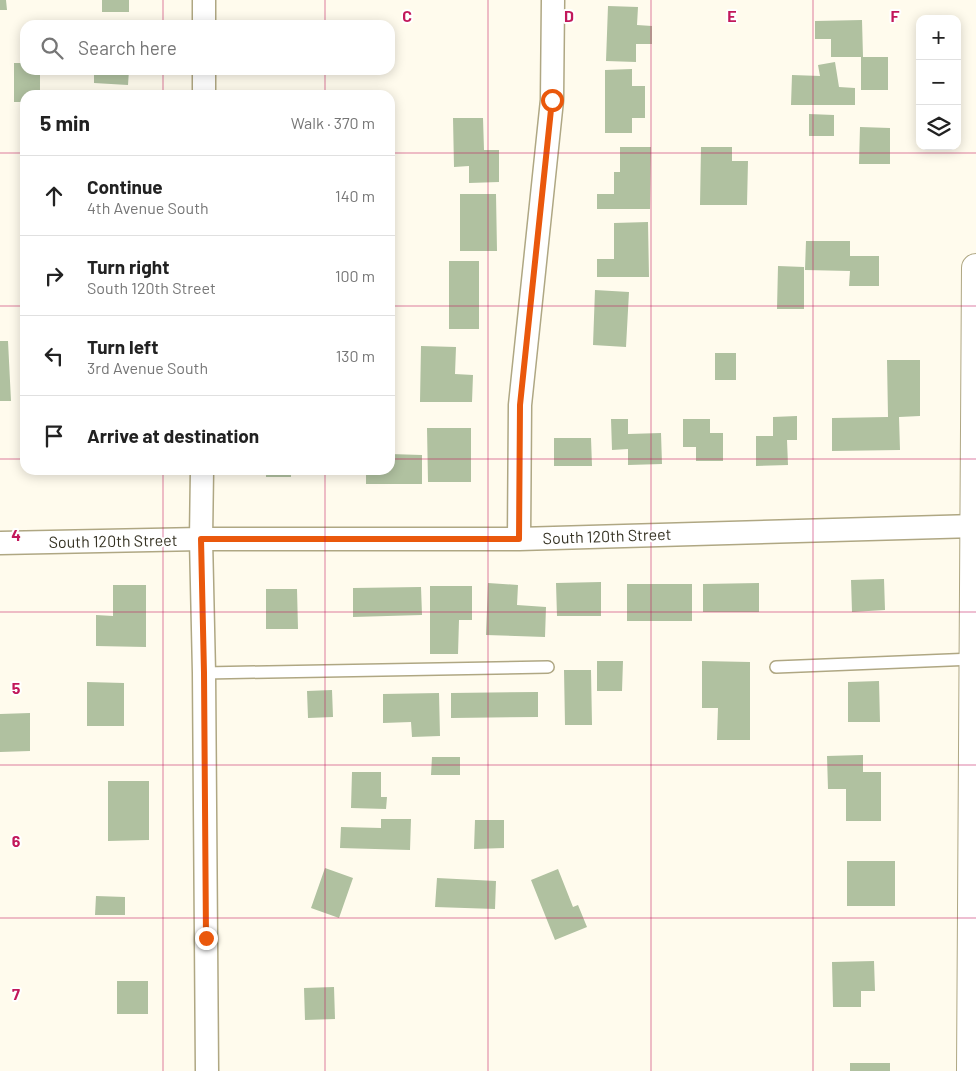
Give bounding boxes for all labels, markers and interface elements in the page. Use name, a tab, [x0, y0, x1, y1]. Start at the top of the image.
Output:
text: C	[402, 6, 412, 25]
text: D	[564, 6, 574, 25]
text: E	[727, 6, 737, 25]
text: F	[891, 6, 900, 25]
map controls	[916, 15, 961, 150]
button: +	[916, 15, 961, 60]
search box	[20, 20, 395, 75]
icon: search	[38, 34, 66, 62]
text: Search here	[78, 36, 177, 59]
button: −	[916, 60, 961, 105]
route start	[541, 89, 564, 112]
button: layers	[916, 105, 961, 150]
text: 5 min	[40, 110, 90, 135]
text: Walk · 370 m	[291, 113, 375, 132]
text: Continue	[87, 175, 163, 198]
icon: ahead	[40, 182, 68, 210]
text: 140 m	[335, 186, 375, 205]
text: 4th Avenue South	[87, 198, 209, 217]
text: Turn right	[87, 255, 169, 278]
icon: right	[40, 262, 68, 290]
text: 100 m	[335, 266, 375, 285]
text: South 120th Street	[87, 278, 216, 297]
text: Turn left	[87, 335, 158, 358]
icon: left	[40, 342, 68, 370]
text: 130 m	[336, 346, 375, 365]
text: 3rd Avenue South	[87, 358, 208, 377]
icon: arrive	[40, 422, 68, 450]
text: Arrive at destination	[87, 424, 259, 447]
street label: South 120th Street	[542, 524, 672, 547]
text: 4	[11, 525, 21, 544]
street label: South 120th Street	[48, 530, 178, 551]
text: 5	[12, 678, 21, 697]
text: 6	[12, 831, 21, 850]
route end	[195, 927, 218, 950]
text: 7	[12, 984, 20, 1003]

